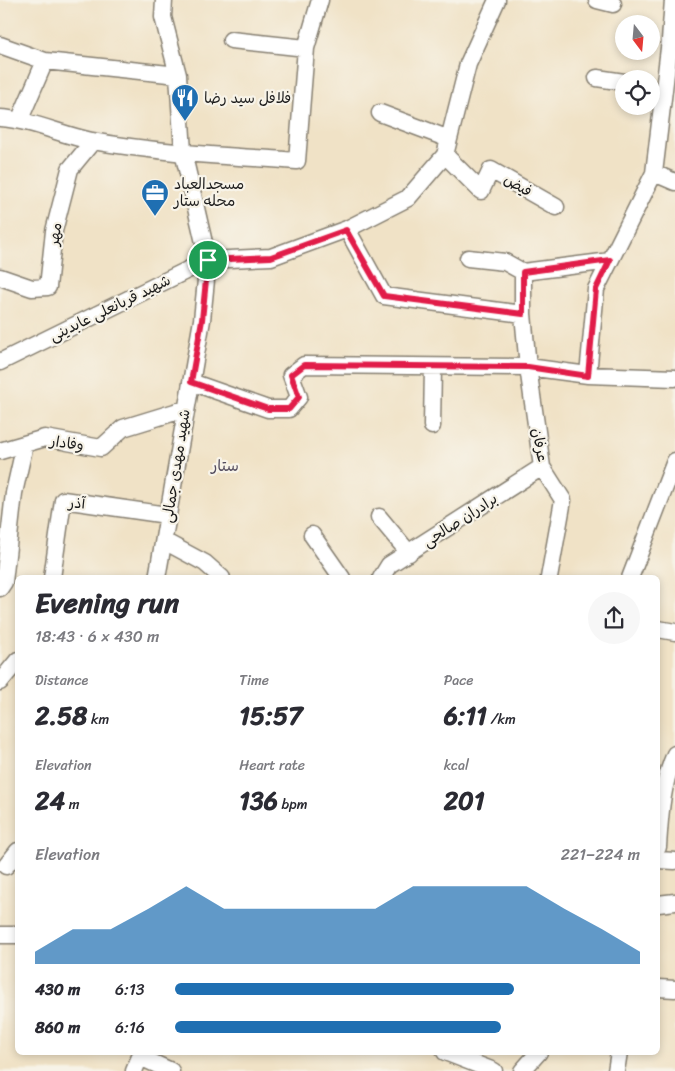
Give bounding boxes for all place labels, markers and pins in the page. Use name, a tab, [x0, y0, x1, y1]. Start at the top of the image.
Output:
restaurant icon: فلافل سید رضا	[170, 83, 200, 122]
place label: فلافل سید رضا	[204, 85, 291, 111]
place label: مسجدالعباد محله ستار	[173, 171, 244, 214]
office icon: مسجدالعباد محله ستار	[140, 178, 170, 217]
pin	[187, 239, 229, 281]

